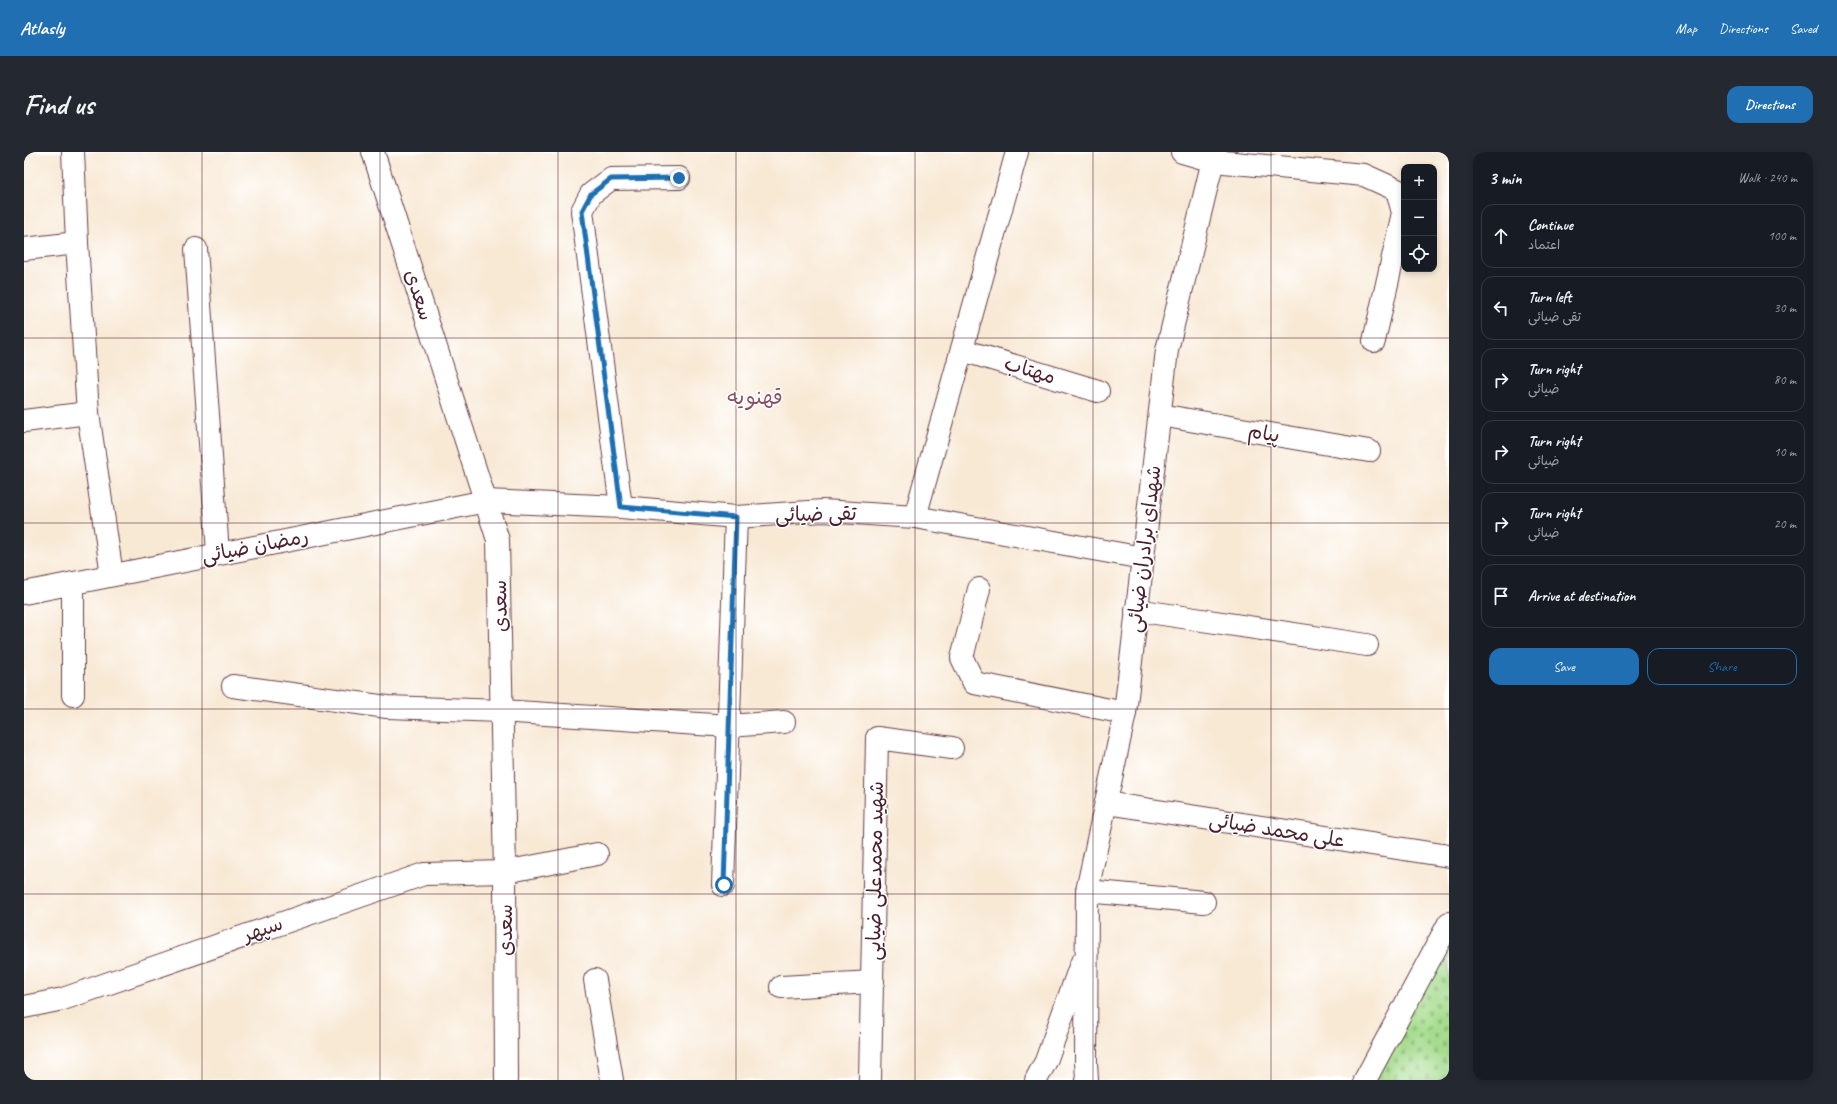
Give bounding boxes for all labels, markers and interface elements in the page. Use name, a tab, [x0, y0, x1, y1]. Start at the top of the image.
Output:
text: Atlasly	[20, 16, 64, 40]
text: Map	[1676, 20, 1697, 37]
text: Directions	[1719, 20, 1768, 37]
text: Saved	[1790, 20, 1817, 37]
button: Directions	[1727, 86, 1813, 123]
text: Find us	[24, 87, 94, 122]
map controls	[1401, 164, 1437, 272]
button: +	[1401, 164, 1437, 200]
text: 3 min	[1489, 168, 1522, 189]
route end	[670, 169, 688, 187]
text: Walk · 240 m	[1738, 170, 1797, 186]
button: −	[1401, 200, 1437, 236]
text: Continue	[1528, 216, 1573, 235]
icon: ahead	[1490, 225, 1512, 247]
text: 100 m	[1768, 228, 1796, 244]
button: locate	[1401, 236, 1437, 272]
text: اعتماد	[1528, 237, 1560, 253]
street label: سعدی	[399, 266, 439, 324]
text: Turn left	[1528, 288, 1571, 307]
icon: left	[1490, 297, 1512, 319]
text: 30 m	[1774, 300, 1796, 316]
text: تقی ضیائی	[1528, 309, 1581, 325]
street label: مهتاب	[1001, 350, 1059, 390]
text: Turn right	[1528, 360, 1581, 379]
icon: right	[1490, 369, 1512, 391]
text: 80 m	[1774, 372, 1796, 388]
text: ضیائی	[1528, 381, 1559, 397]
district label: قهنویه	[727, 384, 783, 410]
street label: پیام	[1246, 418, 1282, 450]
text: Turn right	[1528, 432, 1581, 451]
icon: right	[1490, 441, 1512, 463]
text: 10 m	[1774, 444, 1796, 460]
text: ضیائی	[1528, 453, 1559, 469]
street label: شهدای برادران ضیائی	[1121, 464, 1167, 634]
street label: تقی ضیائی	[775, 501, 857, 527]
text: Turn right	[1528, 504, 1581, 523]
icon: right	[1490, 513, 1512, 535]
text: 20 m	[1774, 516, 1796, 532]
street label: رمضان ضیائی	[199, 523, 311, 569]
text: ضیائی	[1528, 525, 1559, 541]
street label: سعدی	[487, 580, 513, 632]
icon: arrive	[1490, 585, 1512, 607]
text: Arrive at destination	[1528, 587, 1635, 606]
button: Save	[1489, 648, 1639, 685]
button: Share	[1647, 648, 1797, 685]
street label: شهید محمدعلی ضیایی	[861, 781, 889, 961]
street label: علی محمد ضیائی	[1207, 807, 1347, 853]
route start	[715, 876, 733, 894]
street label: سعدی	[493, 904, 518, 956]
street label: سپهر	[238, 911, 286, 948]

